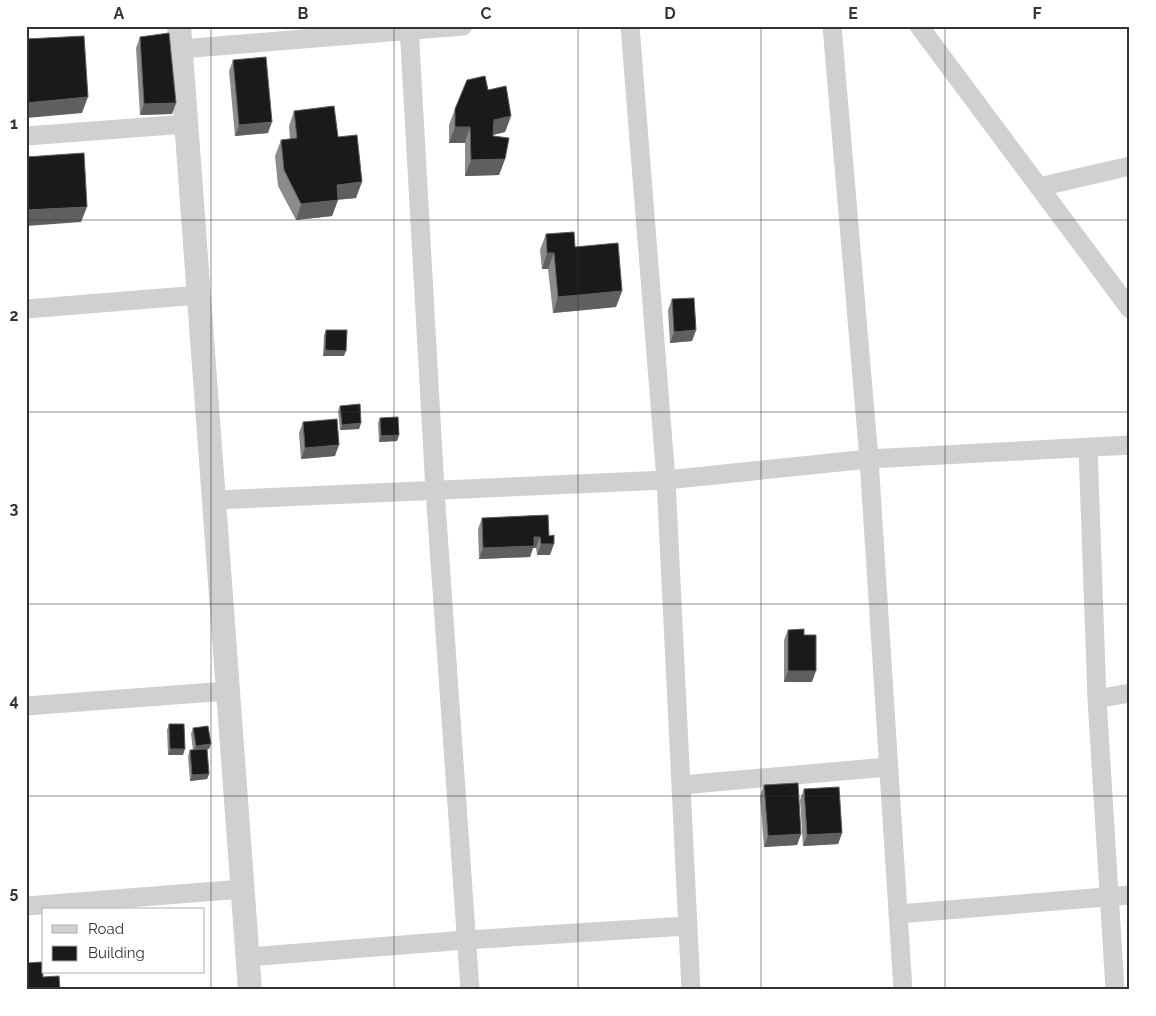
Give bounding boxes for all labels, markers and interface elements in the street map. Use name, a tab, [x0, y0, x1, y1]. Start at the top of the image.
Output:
text: A	[114, 4, 125, 23]
text: B	[298, 4, 309, 23]
text: C	[481, 4, 492, 23]
text: D	[664, 4, 676, 23]
text: E	[848, 4, 858, 23]
text: F	[1032, 4, 1042, 23]
text: 1	[10, 114, 18, 133]
text: 2	[9, 306, 19, 325]
text: 3	[10, 499, 19, 518]
text: 4	[9, 691, 19, 710]
text: 5	[10, 883, 19, 902]
legend	[42, 908, 205, 974]
text: Road	[88, 920, 124, 938]
text: Building	[88, 944, 145, 962]

